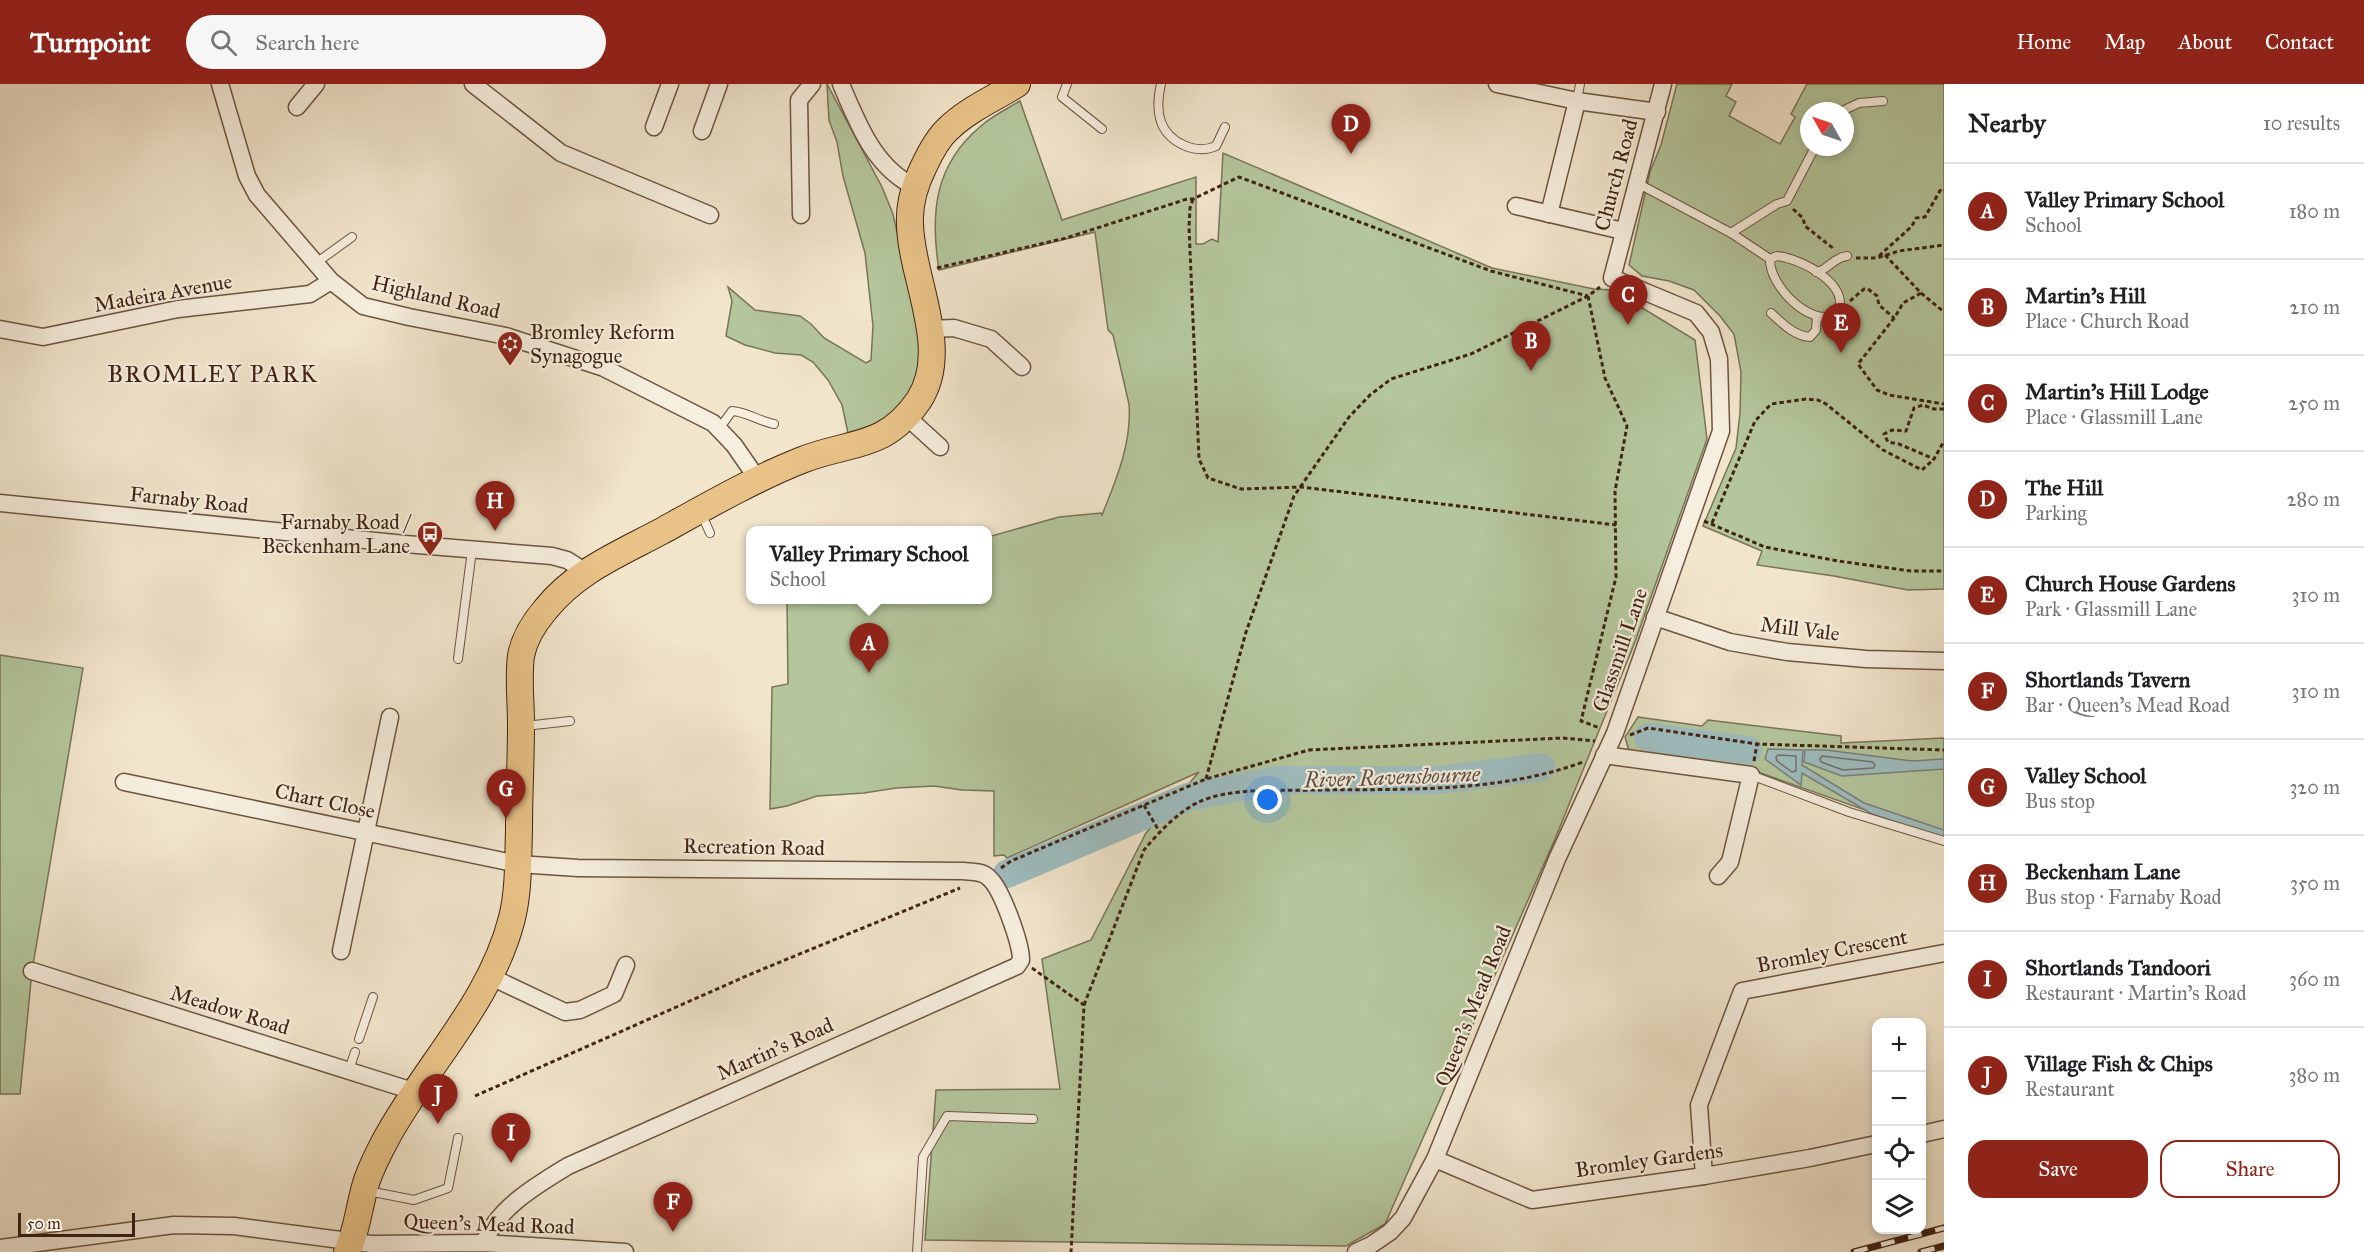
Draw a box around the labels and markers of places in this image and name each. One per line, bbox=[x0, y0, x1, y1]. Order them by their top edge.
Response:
pin: D bbox=[1332, 104, 1370, 154]
pin: C bbox=[1608, 276, 1648, 325]
pin: E bbox=[1822, 304, 1860, 353]
place label: Bromley Reform Synagogue bbox=[530, 319, 675, 369]
pin: B bbox=[1512, 322, 1550, 371]
synagogue icon: Bromley Reform Synagogue bbox=[495, 329, 525, 367]
pin: H bbox=[476, 482, 514, 531]
place label: Farnaby Road / Beckenham Lane bbox=[262, 509, 412, 559]
bus stop icon: Farnaby Road / Beckenham Lane bbox=[415, 519, 445, 557]
pin: A bbox=[850, 624, 888, 673]
pin: G bbox=[486, 770, 526, 819]
pin: J bbox=[418, 1074, 458, 1124]
pin: I bbox=[492, 1114, 530, 1163]
pin: F bbox=[654, 1182, 692, 1232]

